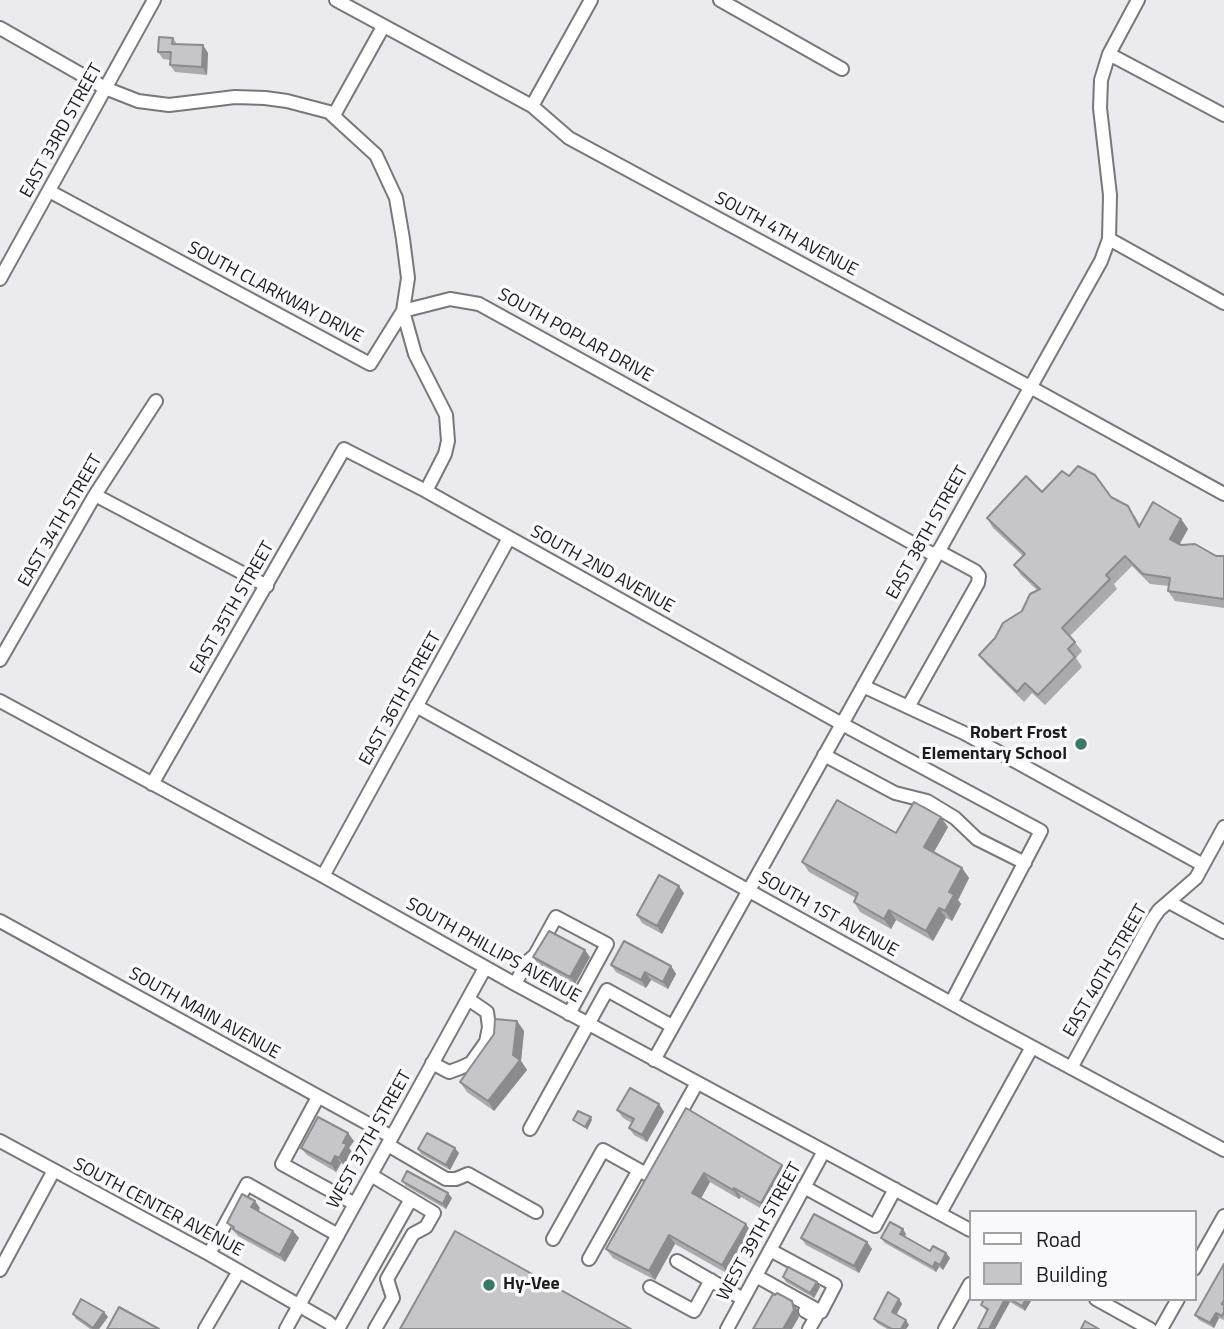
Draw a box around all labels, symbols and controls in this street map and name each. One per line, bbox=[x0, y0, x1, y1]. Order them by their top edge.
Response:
street label: EAST 33RD STREET bbox=[16, 60, 108, 202]
street label: SOUTH 4TH AVENUE bbox=[711, 188, 861, 282]
street label: SOUTH CLARKWAY DRIVE bbox=[183, 237, 367, 349]
street label: SOUTH POPLAR DRIVE bbox=[494, 284, 656, 388]
street label: EAST 34TH STREET bbox=[14, 451, 108, 591]
street label: EAST 38TH STREET bbox=[882, 463, 974, 603]
street label: SOUTH 2ND AVENUE bbox=[526, 522, 678, 618]
street label: EAST 35TH STREET bbox=[186, 538, 280, 678]
street label: EAST 36TH STREET bbox=[355, 629, 447, 769]
place label: Robert Frost Elementary School bbox=[922, 723, 1067, 766]
marker: Robert Frost Elementary School bbox=[1073, 736, 1089, 752]
street label: SOUTH 1ST AVENUE bbox=[754, 868, 902, 962]
street label: SOUTH PHILLIPS AVENUE bbox=[402, 894, 584, 1008]
street label: EAST 40TH STREET bbox=[1059, 901, 1153, 1041]
street label: SOUTH MAIN AVENUE bbox=[125, 963, 283, 1065]
street label: WEST 37TH STREET bbox=[323, 1067, 417, 1213]
street label: SOUTH CENTER AVENUE bbox=[69, 1154, 247, 1262]
street label: WEST 39TH STREET bbox=[713, 1159, 807, 1305]
legend bbox=[968, 1210, 1196, 1301]
text: Road bbox=[1036, 1223, 1081, 1255]
text: Building bbox=[1036, 1258, 1107, 1290]
place label: Hy-Vee bbox=[503, 1274, 560, 1296]
marker: Hy-Vee bbox=[481, 1277, 497, 1293]

